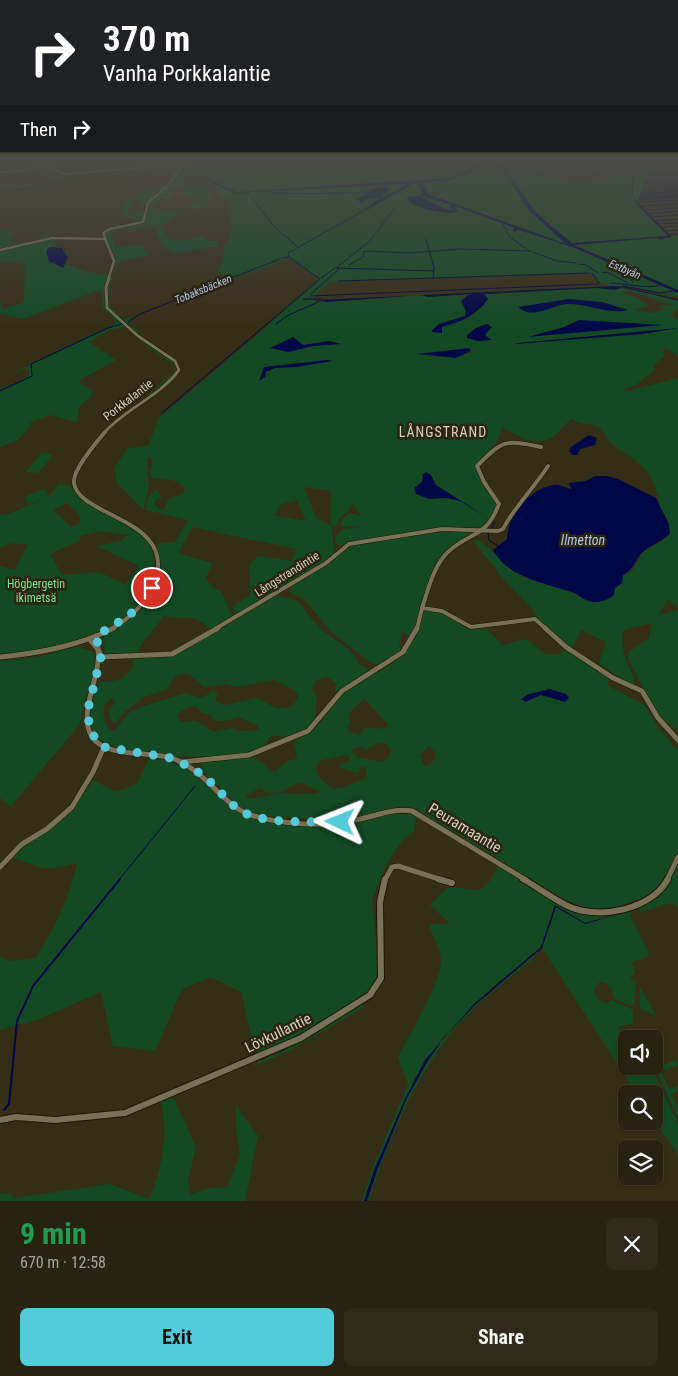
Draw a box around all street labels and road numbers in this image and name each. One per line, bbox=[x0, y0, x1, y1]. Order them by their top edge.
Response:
street label: Porkkalantie bbox=[100, 376, 156, 424]
street label: Långstrandintie bbox=[252, 548, 322, 599]
street label: Peuramaantie bbox=[425, 799, 505, 857]
street label: Lövkullantie bbox=[242, 1009, 314, 1057]

